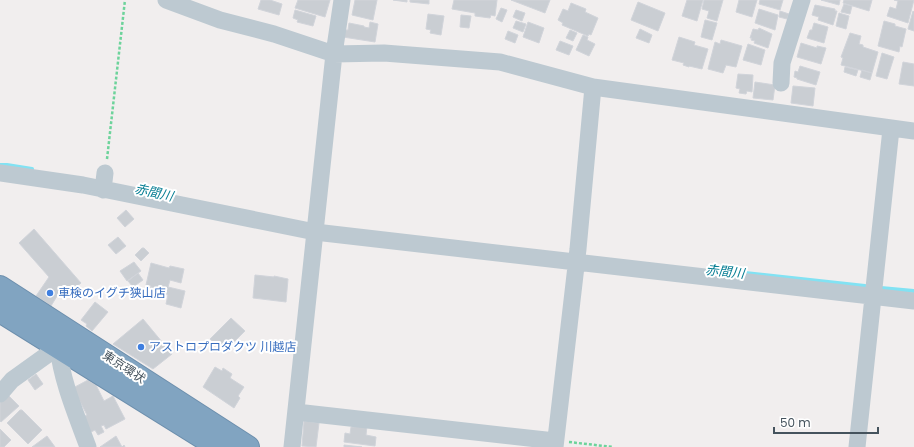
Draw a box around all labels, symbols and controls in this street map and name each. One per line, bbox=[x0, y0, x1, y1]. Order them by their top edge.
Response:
water label: 赤間川 bbox=[133, 179, 177, 206]
water label: 赤間川 bbox=[705, 260, 747, 283]
place label: 車検のイグチ狭山店 bbox=[58, 284, 166, 301]
marker: 車検のイグチ狭山店 bbox=[45, 288, 55, 298]
place label: アストロプロダクツ 川越店 bbox=[149, 338, 296, 355]
marker: アストロプロダクツ 川越店 bbox=[136, 342, 146, 352]
street label: 東京環状 bbox=[100, 346, 149, 387]
scale bar bbox=[774, 409, 878, 435]
text: 50 m bbox=[780, 414, 811, 431]

